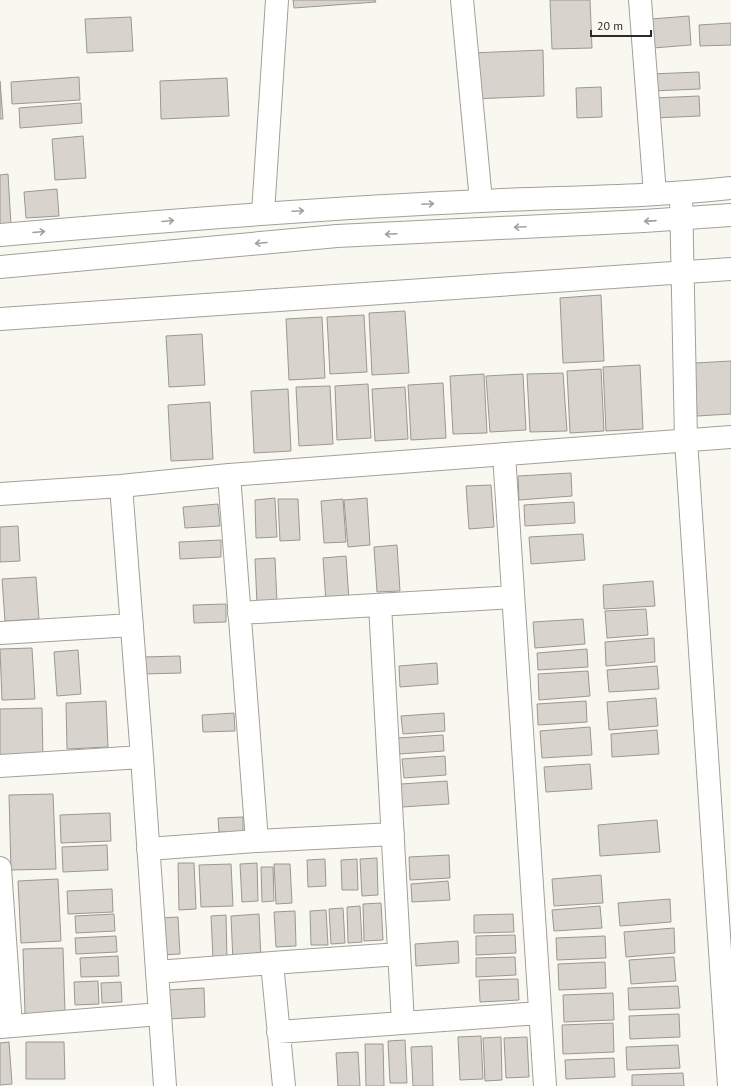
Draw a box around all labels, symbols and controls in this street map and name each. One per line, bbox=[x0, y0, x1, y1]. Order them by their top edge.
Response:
scale bar bbox=[591, 12, 651, 38]
text: 20 m bbox=[597, 18, 623, 33]
one-way arrow bbox=[421, 200, 434, 207]
one-way arrow bbox=[291, 207, 304, 214]
one-way arrow bbox=[161, 217, 174, 224]
one-way arrow bbox=[644, 217, 657, 224]
one-way arrow bbox=[514, 224, 527, 231]
one-way arrow bbox=[32, 228, 45, 235]
one-way arrow bbox=[385, 230, 398, 237]
one-way arrow bbox=[255, 240, 268, 247]

